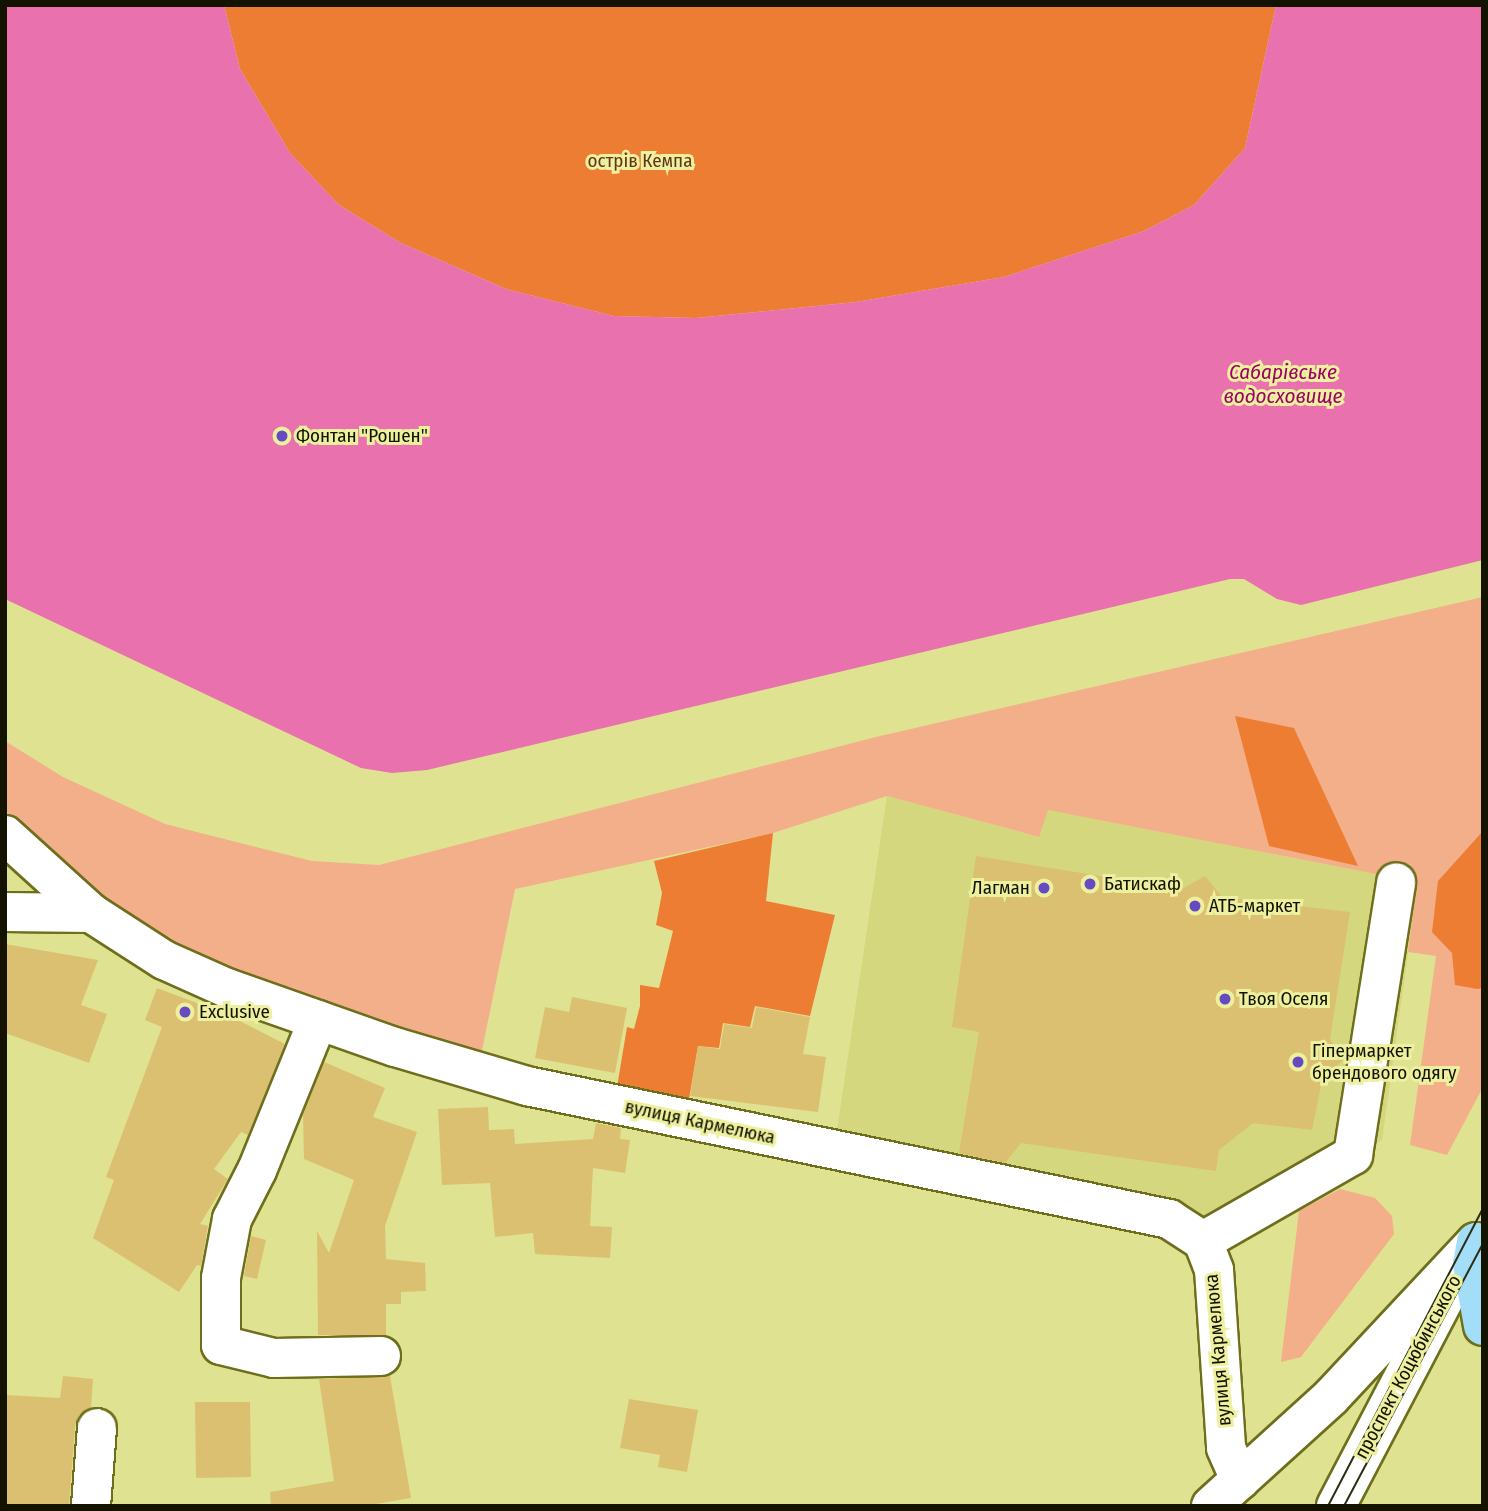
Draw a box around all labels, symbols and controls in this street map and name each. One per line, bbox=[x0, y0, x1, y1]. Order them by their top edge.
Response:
park label: острів Кемпа bbox=[588, 150, 692, 172]
water label: Сабарівське водосховище bbox=[1224, 359, 1342, 409]
place label: Фонтан "Рошен" bbox=[296, 425, 428, 447]
marker: Фонтан "Рошен" bbox=[274, 428, 290, 444]
place label: Батискаф bbox=[1104, 873, 1181, 895]
marker: Батискаф bbox=[1082, 876, 1098, 892]
place label: Лагман bbox=[972, 877, 1030, 899]
marker: Лагман bbox=[1036, 880, 1052, 896]
place label: АТБ-маркет bbox=[1209, 895, 1300, 917]
marker: АТБ-маркет bbox=[1187, 898, 1203, 914]
place label: Твоя Оселя bbox=[1239, 988, 1328, 1010]
marker: Твоя Оселя bbox=[1217, 991, 1233, 1007]
place label: Exclusive bbox=[199, 1001, 270, 1023]
marker: Exclusive bbox=[177, 1004, 193, 1020]
place label: Гіпермаркет брендового одягу bbox=[1312, 1040, 1456, 1084]
marker: Гіпермаркет брендового одягу bbox=[1290, 1054, 1306, 1070]
street label: вулиця Кармелюка bbox=[623, 1095, 777, 1149]
street label: проспект Коцюбинського bbox=[1350, 1271, 1466, 1463]
street label: вулиця Кармелюка bbox=[1200, 1273, 1236, 1427]

